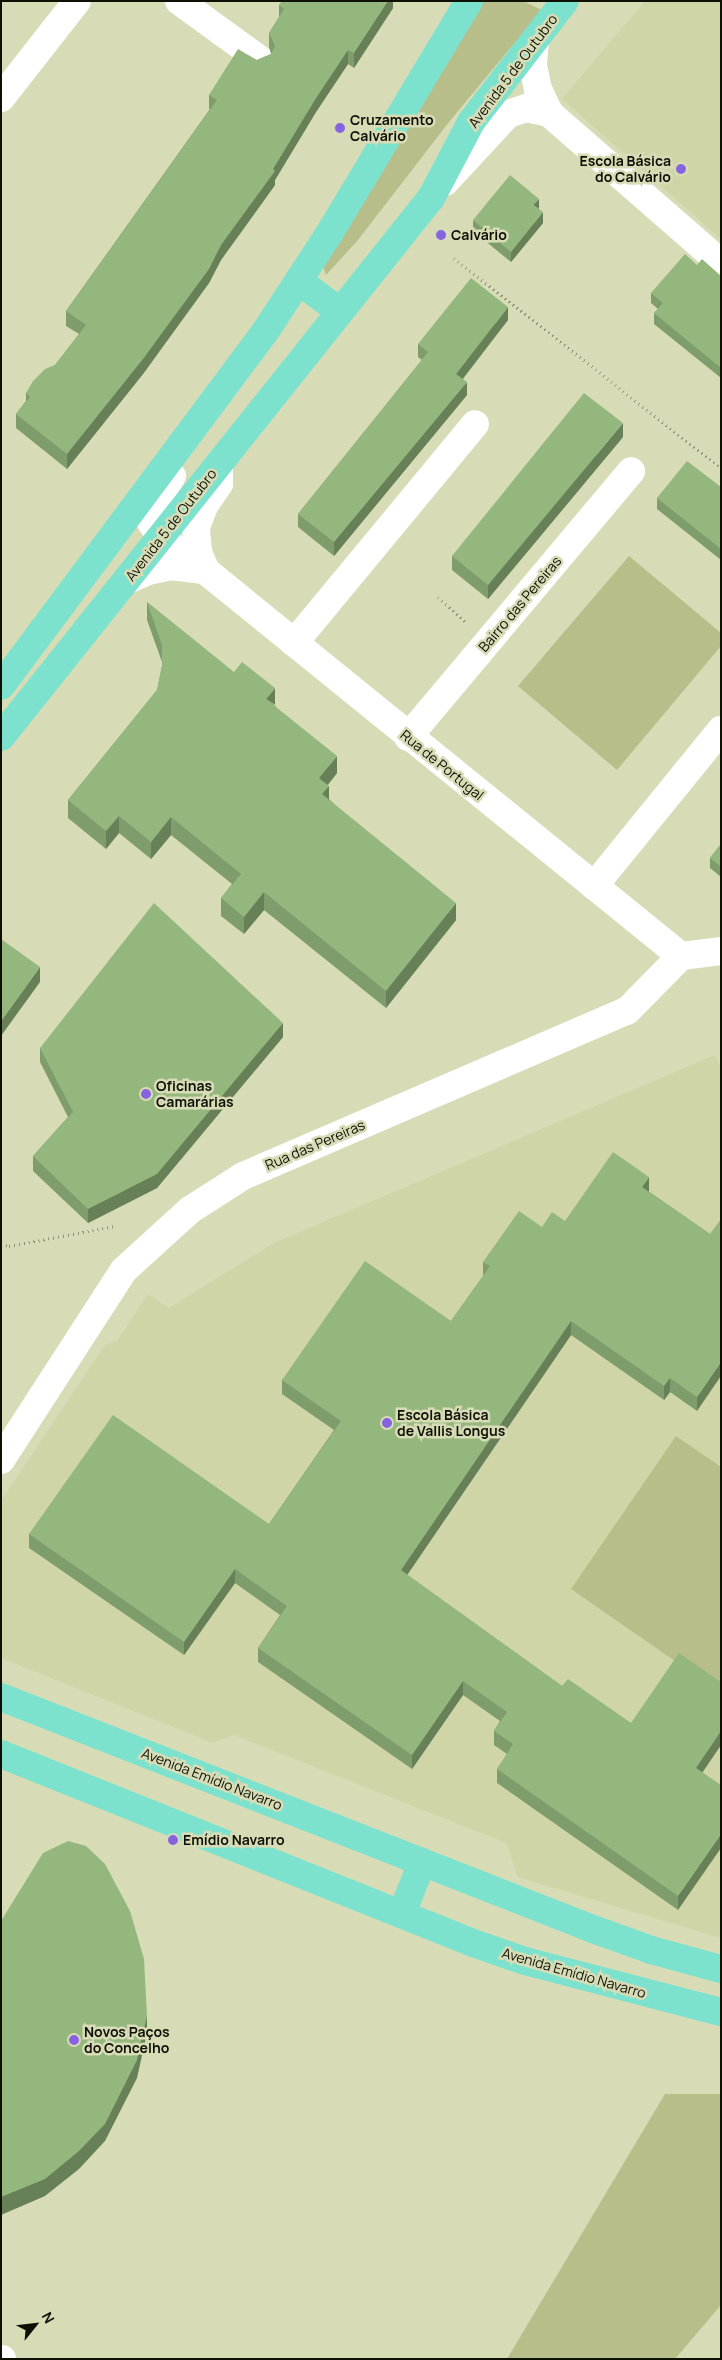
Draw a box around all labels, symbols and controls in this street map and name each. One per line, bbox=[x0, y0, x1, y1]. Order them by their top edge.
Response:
street label: Avenida 5 de Outubro bbox=[465, 11, 561, 131]
place label: Cruzamento Calvário bbox=[350, 112, 434, 144]
marker: Cruzamento Calvário bbox=[334, 122, 346, 134]
place label: Escola Básica do Calvário bbox=[580, 153, 671, 186]
marker: Escola Básica do Calvário bbox=[675, 163, 687, 175]
place label: Calvário bbox=[451, 227, 507, 243]
marker: Calvário bbox=[435, 229, 447, 241]
street label: Avenida 5 de Outubro bbox=[122, 466, 220, 584]
street label: Bairro das Pereiras bbox=[475, 553, 565, 655]
street label: Rua de Portugal bbox=[397, 726, 487, 804]
place label: Oficinas Camarárias bbox=[156, 1078, 234, 1110]
marker: Oficinas Camarárias bbox=[140, 1088, 152, 1100]
street label: Rua das Pereiras bbox=[263, 1116, 367, 1174]
place label: Escola Básica de Vallis Longus bbox=[397, 1407, 505, 1440]
marker: Escola Básica de Vallis Longus bbox=[381, 1417, 393, 1429]
street label: Avenida Emídio Navarro bbox=[139, 1744, 285, 1814]
place label: Emídio Navarro bbox=[183, 1832, 285, 1848]
marker: Emídio Navarro bbox=[167, 1834, 179, 1846]
street label: Avenida Emídio Navarro bbox=[500, 1944, 648, 2002]
place label: Novos Paços do Concelho bbox=[84, 2024, 169, 2056]
marker: Novos Paços do Concelho bbox=[68, 2034, 80, 2046]
north arrow bbox=[10, 2300, 60, 2350]
text: N bbox=[38, 2308, 59, 2326]

